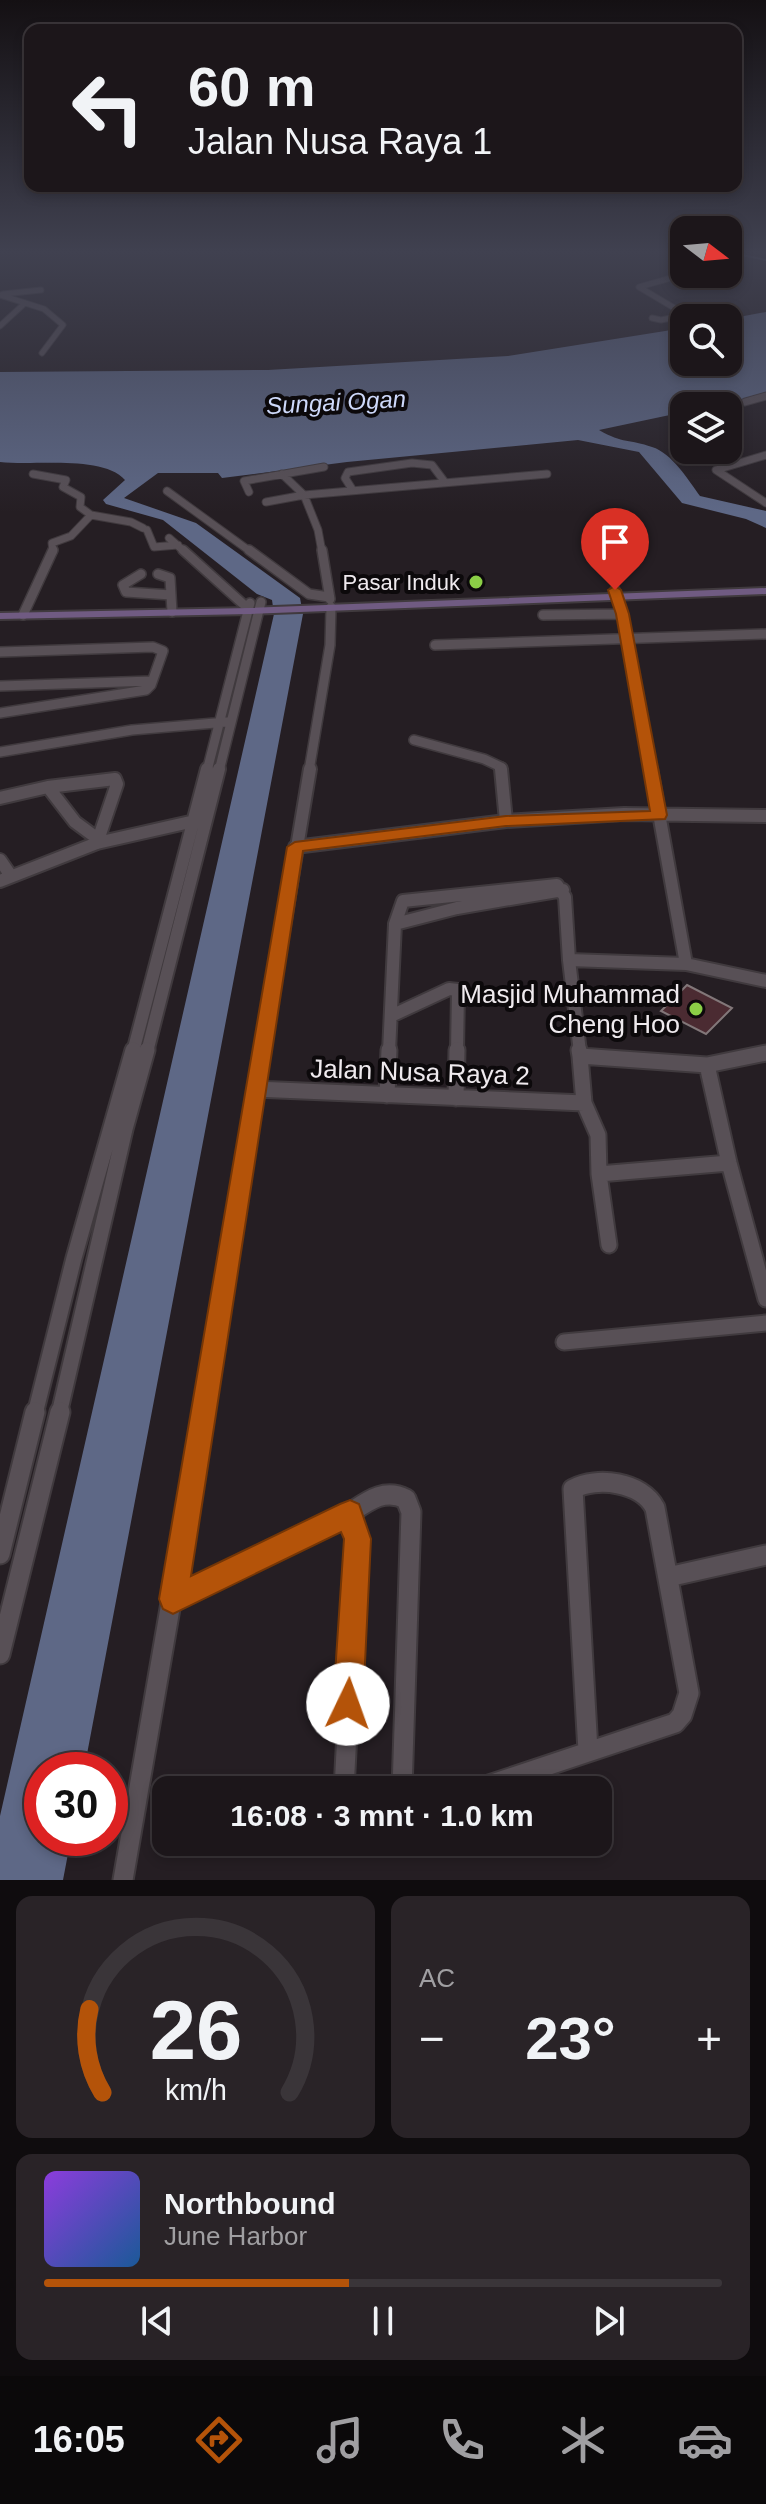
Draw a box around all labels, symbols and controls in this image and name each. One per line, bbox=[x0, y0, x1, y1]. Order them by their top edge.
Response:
text: 60 m bbox=[188, 55, 316, 118]
icon: left bbox=[56, 56, 160, 160]
text: Jalan Nusa Raya 1 bbox=[188, 121, 492, 162]
north arrow bbox=[670, 216, 742, 288]
map controls bbox=[670, 216, 742, 464]
button: search bbox=[670, 304, 742, 376]
water label: Sungai Ogan bbox=[265, 385, 407, 419]
button: layers bbox=[670, 392, 742, 464]
pin bbox=[581, 508, 649, 590]
icon: arrive bbox=[593, 520, 637, 564]
place label: Pasar Induk bbox=[343, 570, 461, 595]
marker: Pasar Induk bbox=[467, 573, 485, 591]
place label: Masjid Muhammad Cheng Hoo bbox=[460, 979, 680, 1039]
marker: Masjid Muhammad Cheng Hoo bbox=[687, 1000, 705, 1018]
street label: Jalan Nusa Raya 2 bbox=[310, 1053, 530, 1091]
position arrow bbox=[306, 1662, 390, 1746]
speed limit sign: 30 bbox=[24, 1752, 128, 1856]
text: 16:08 · 3 mnt · 1.0 km bbox=[230, 1799, 534, 1832]
text: AC bbox=[419, 1963, 455, 1993]
text: 26 bbox=[149, 1984, 242, 2077]
text: 23° bbox=[525, 2005, 616, 2072]
text: − bbox=[419, 2014, 445, 2063]
text: + bbox=[696, 2014, 722, 2063]
text: km/h bbox=[165, 2074, 226, 2106]
text: Northbound bbox=[164, 2187, 336, 2220]
text: June Harbor bbox=[164, 2221, 307, 2251]
icon: previous bbox=[135, 2299, 179, 2343]
icon: pause bbox=[361, 2299, 405, 2343]
icon: next bbox=[587, 2299, 631, 2343]
icon: directions bbox=[191, 2412, 247, 2468]
icon: music bbox=[312, 2412, 368, 2468]
icon: phone bbox=[434, 2412, 490, 2468]
icon: climate bbox=[555, 2412, 611, 2468]
icon: car bbox=[677, 2412, 733, 2468]
text: 16:05 bbox=[33, 2419, 125, 2460]

